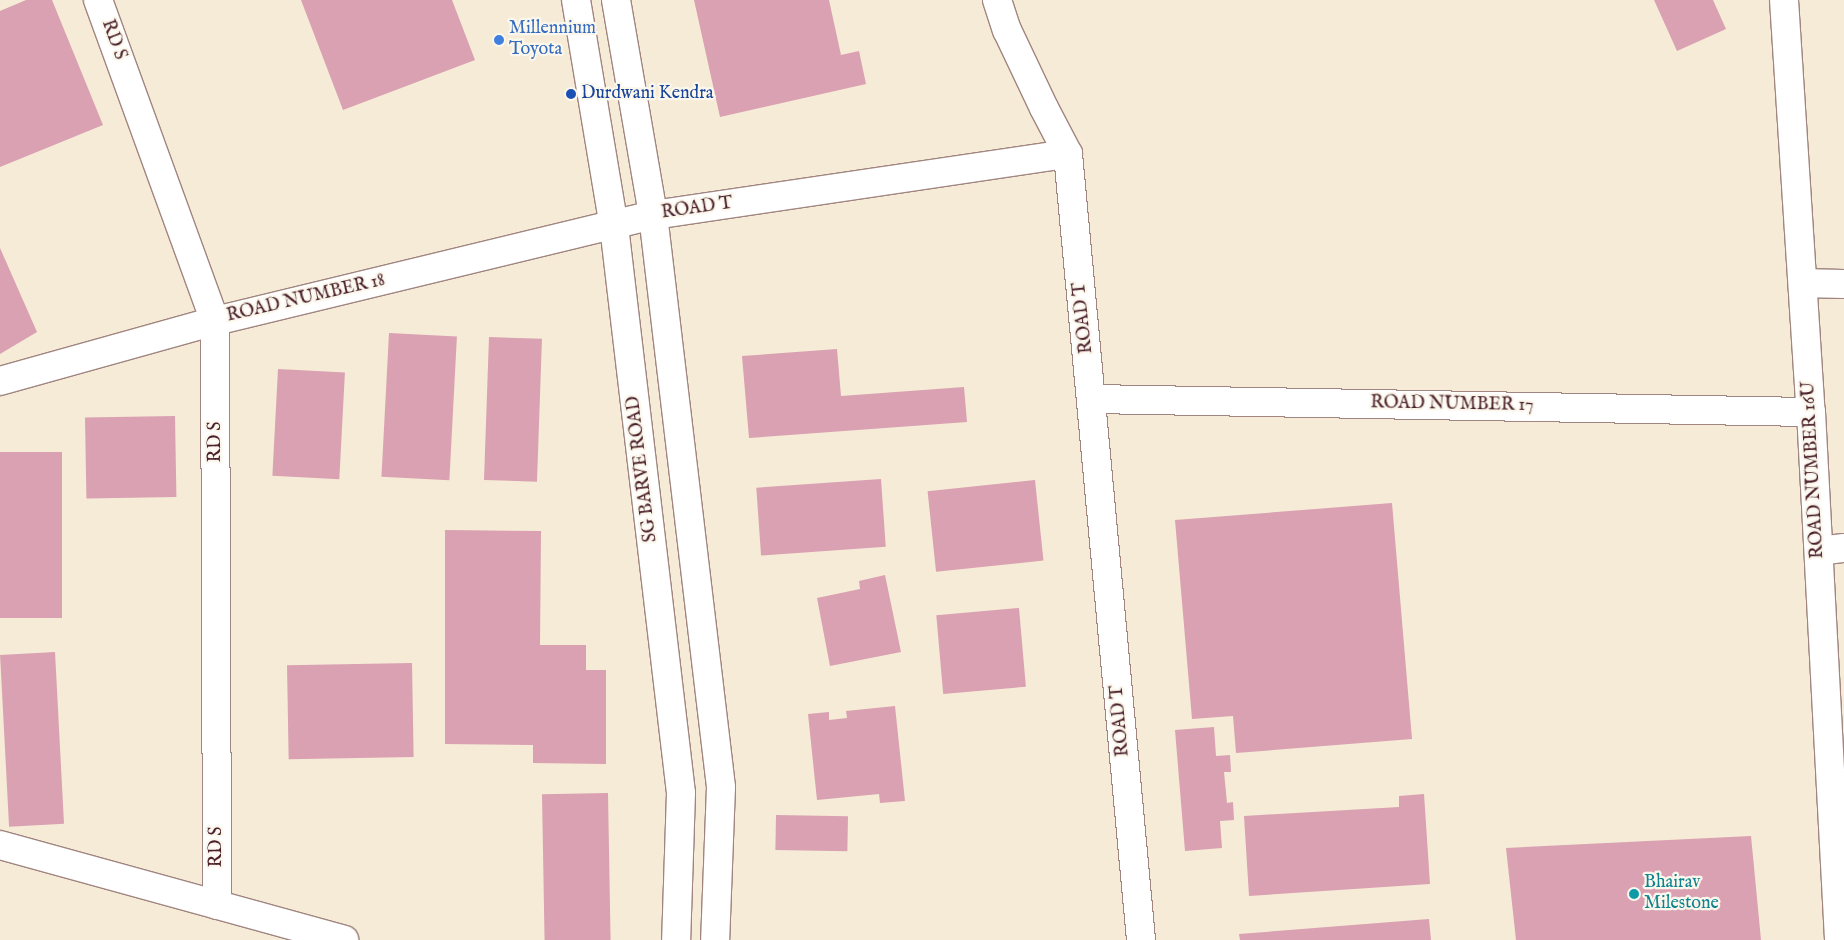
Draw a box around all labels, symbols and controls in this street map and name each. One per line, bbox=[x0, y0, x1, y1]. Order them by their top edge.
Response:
street label: RD S bbox=[96, 17, 130, 63]
place label: Millennium Toyota bbox=[509, 19, 596, 62]
marker: Millennium Toyota bbox=[493, 34, 505, 46]
place label: Durdwani Kendra bbox=[581, 83, 714, 105]
marker: Durdwani Kendra bbox=[565, 88, 577, 100]
street label: ROAD T bbox=[660, 193, 734, 225]
street label: ROAD NUMBER 18 bbox=[225, 270, 387, 328]
street label: ROAD T bbox=[1070, 281, 1098, 355]
street label: ROAD NUMBER 16U bbox=[1799, 381, 1829, 559]
street label: ROAD NUMBER 17 bbox=[1370, 393, 1534, 417]
street label: SG BARVE ROAD bbox=[623, 395, 663, 543]
street label: RD S bbox=[205, 421, 227, 463]
street label: ROAD T bbox=[1107, 684, 1135, 758]
street label: RD S bbox=[206, 826, 228, 868]
place label: Bhairav Milestone bbox=[1644, 873, 1719, 916]
marker: Bhairav Milestone bbox=[1628, 888, 1640, 900]

